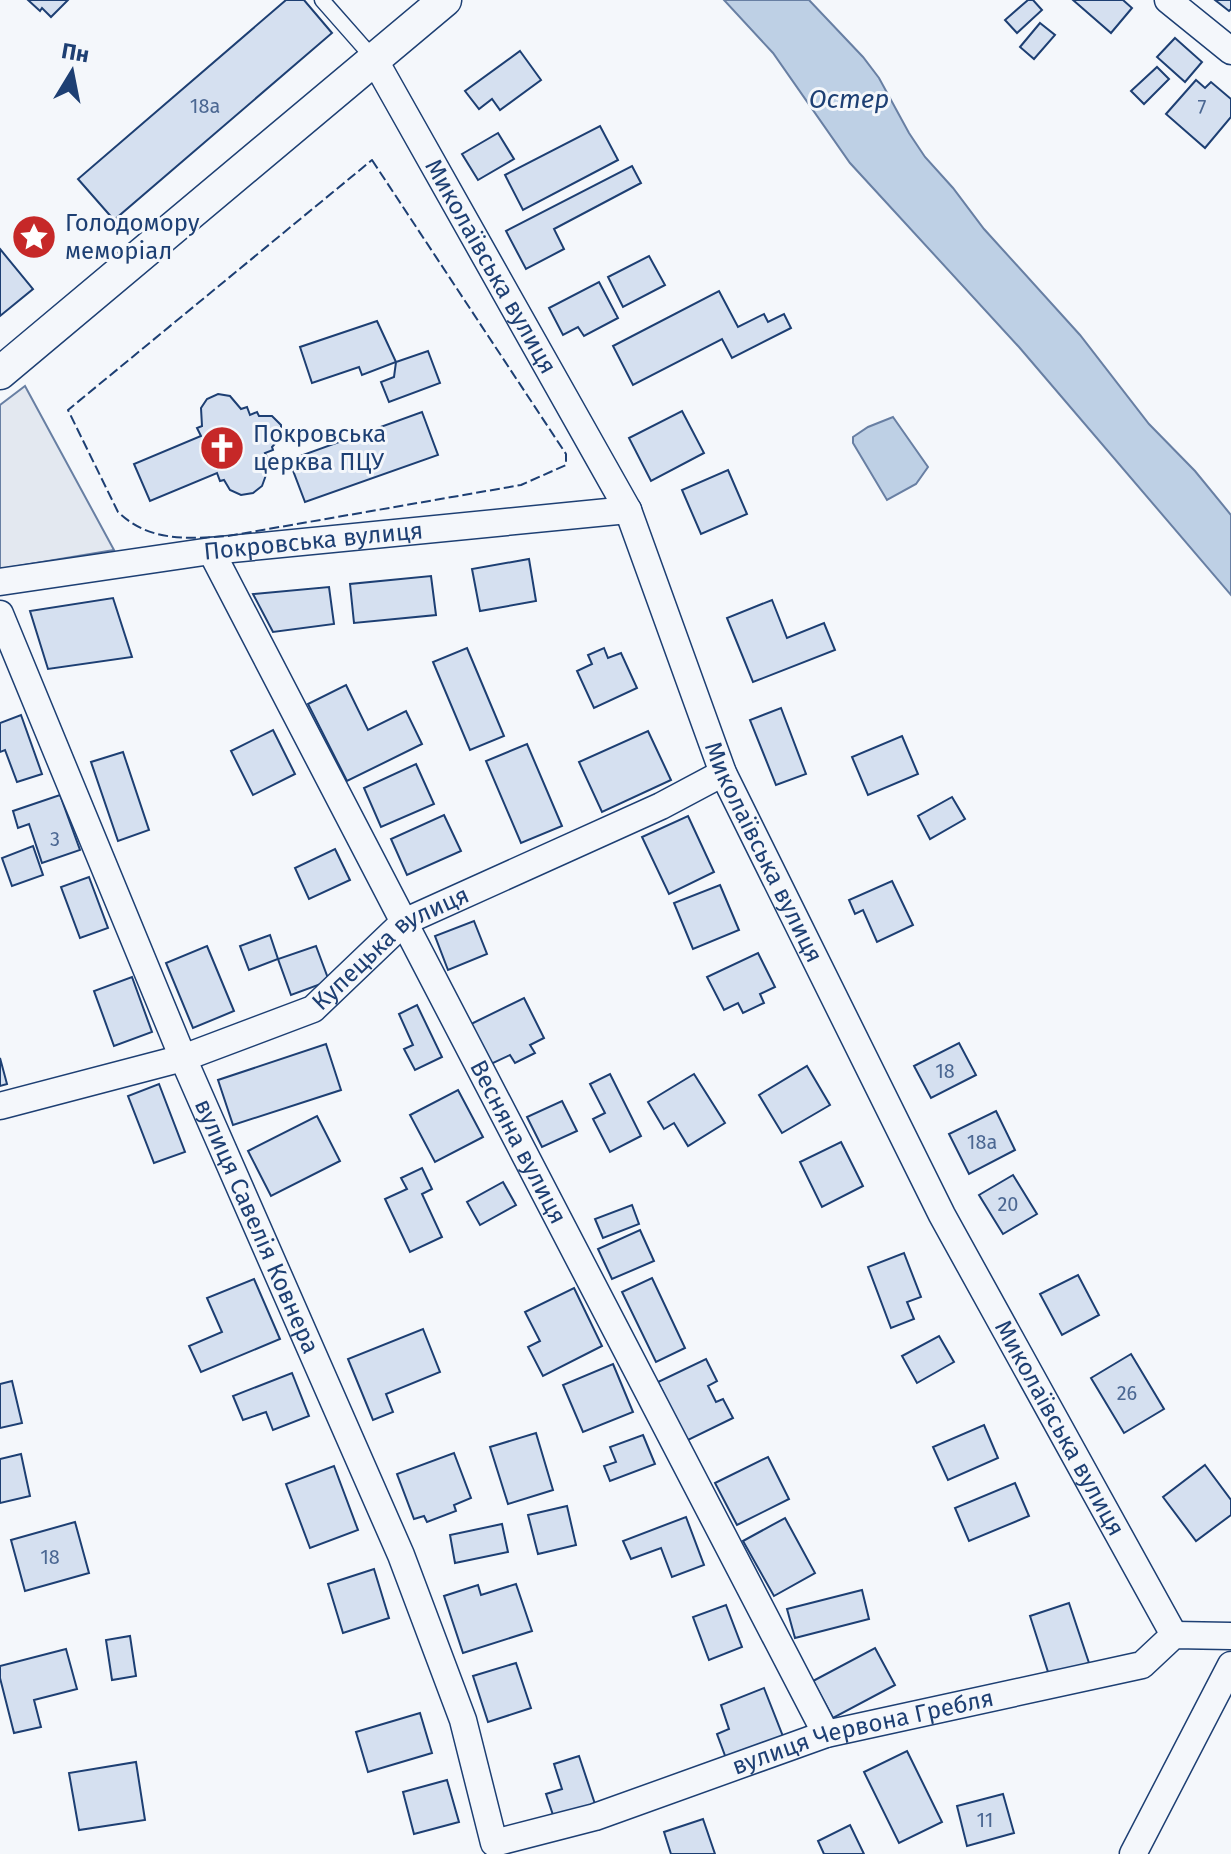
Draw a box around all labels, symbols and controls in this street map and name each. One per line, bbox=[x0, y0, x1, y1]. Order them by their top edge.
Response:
north arrow bbox=[32, 32, 112, 112]
text: Пн bbox=[59, 37, 91, 68]
water label: Остер bbox=[809, 84, 889, 115]
house number: 18а bbox=[190, 94, 220, 118]
house number: 7 bbox=[1198, 95, 1207, 119]
street label: Миколаївська вулиця bbox=[419, 154, 562, 379]
place label: Голодомору меморіал bbox=[65, 209, 200, 265]
place icon: Голодомору меморіал bbox=[10, 213, 58, 261]
place label: Покровська церква ПЦУ bbox=[253, 420, 386, 476]
church icon: Покровська церква ПЦУ bbox=[198, 424, 246, 472]
street label: Покровська вулиця bbox=[202, 516, 424, 566]
street label: Миколаївська вулиця bbox=[699, 738, 829, 967]
house number: 3 bbox=[50, 827, 60, 851]
street label: Купецька вулиця bbox=[306, 881, 473, 1016]
street label: Весняна вулиця bbox=[464, 1055, 572, 1228]
house number: 18 bbox=[935, 1059, 955, 1083]
street label: вулиця Савелія Ковнера bbox=[189, 1095, 325, 1358]
house number: 18а bbox=[967, 1130, 997, 1154]
house number: 20 bbox=[997, 1192, 1019, 1216]
street label: Миколаївська вулиця bbox=[989, 1315, 1130, 1541]
house number: 26 bbox=[1117, 1381, 1137, 1405]
house number: 18 bbox=[40, 1545, 60, 1569]
street label: вулиця Червона Гребля bbox=[728, 1684, 996, 1781]
house number: 11 bbox=[976, 1808, 994, 1832]

